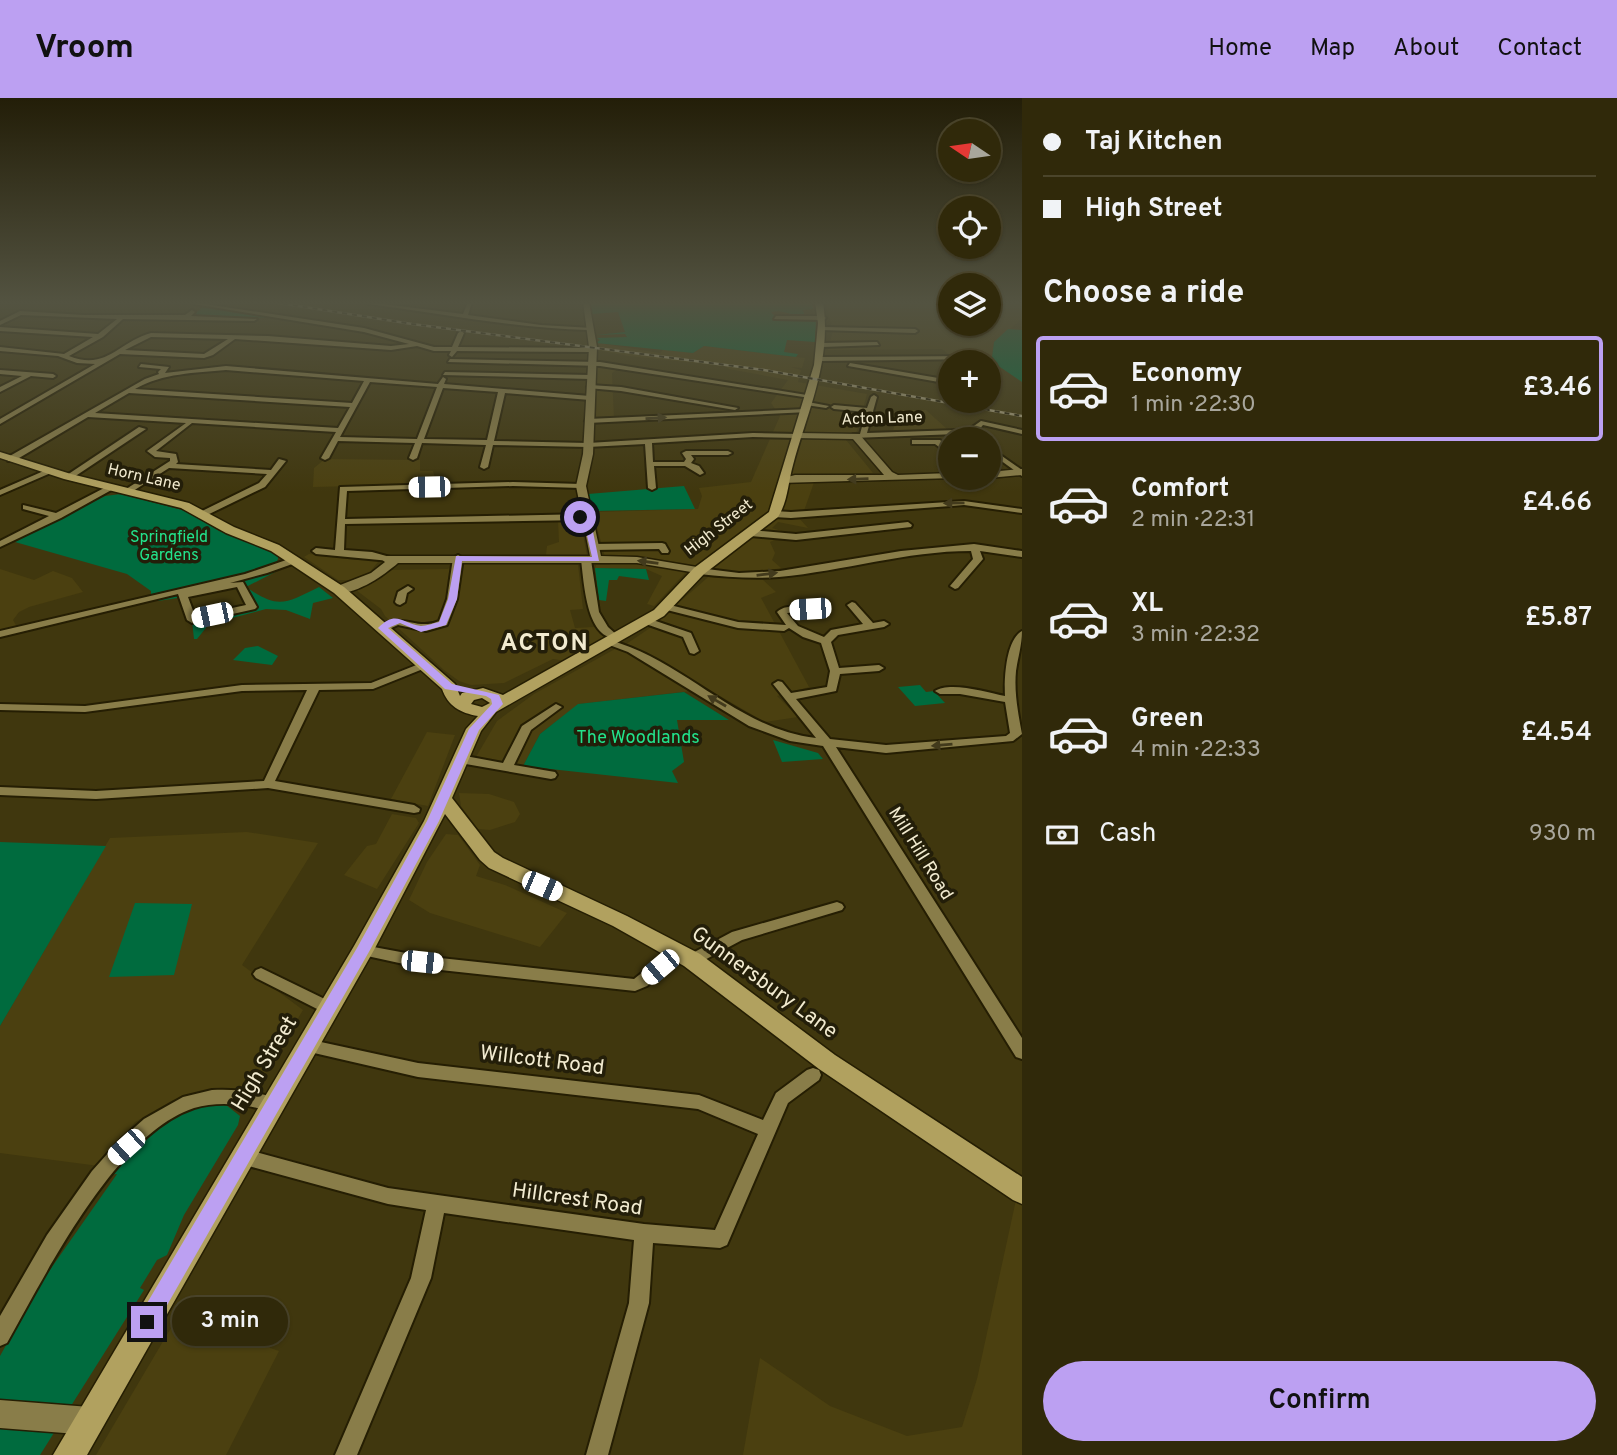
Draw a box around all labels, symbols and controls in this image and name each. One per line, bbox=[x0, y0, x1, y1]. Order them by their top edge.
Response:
text: Vroom bbox=[35, 28, 134, 70]
text: Home bbox=[1208, 34, 1272, 64]
text: Map bbox=[1310, 34, 1355, 64]
text: About bbox=[1393, 34, 1459, 64]
text: Contact bbox=[1497, 34, 1582, 64]
north arrow bbox=[938, 119, 1001, 182]
map controls bbox=[938, 119, 1001, 490]
text: Taj Kitchen bbox=[1085, 126, 1223, 159]
text: High Street bbox=[1085, 193, 1223, 226]
button: locate bbox=[938, 196, 1001, 259]
button: layers bbox=[938, 273, 1001, 336]
text: Choose a ride bbox=[1043, 274, 1244, 314]
button: + bbox=[938, 350, 1001, 413]
icon: car bbox=[1047, 357, 1110, 420]
text: Economy bbox=[1131, 358, 1242, 391]
text: £3.46 bbox=[1523, 372, 1592, 405]
text: 1 min · 22:30 bbox=[1131, 391, 1256, 420]
street label: Acton Lane bbox=[841, 408, 923, 430]
one-way arrow bbox=[646, 412, 668, 423]
button: − bbox=[938, 427, 1001, 490]
street label: Horn Lane bbox=[105, 460, 183, 496]
icon: car bbox=[1047, 472, 1110, 535]
text: Comfort bbox=[1131, 473, 1229, 506]
one-way arrow bbox=[847, 474, 869, 485]
car bbox=[408, 476, 451, 498]
text: £4.66 bbox=[1522, 487, 1592, 520]
street label: High Street bbox=[681, 495, 757, 561]
one-way arrow bbox=[943, 497, 965, 509]
route start bbox=[564, 501, 596, 533]
text: 2 min · 22:31 bbox=[1131, 506, 1255, 535]
park label: Springfield Gardens bbox=[130, 528, 208, 566]
one-way arrow bbox=[637, 556, 659, 567]
one-way arrow bbox=[756, 569, 778, 580]
icon: car bbox=[1047, 587, 1110, 650]
text: XL bbox=[1131, 588, 1163, 621]
car bbox=[789, 597, 832, 621]
car bbox=[190, 600, 235, 630]
text: £5.87 bbox=[1525, 602, 1592, 635]
text: 3 min · 22:32 bbox=[1131, 621, 1260, 650]
district label: ACTON bbox=[500, 629, 590, 659]
one-way arrow bbox=[707, 695, 727, 707]
icon: car bbox=[1047, 702, 1110, 765]
text: Green bbox=[1131, 703, 1204, 736]
text: £4.54 bbox=[1521, 717, 1592, 750]
park label: The Woodlands bbox=[576, 727, 700, 750]
text: 4 min · 22:33 bbox=[1131, 736, 1261, 765]
one-way arrow bbox=[931, 740, 953, 751]
street label: Mill Hill Road bbox=[882, 803, 958, 905]
icon: cash bbox=[1043, 816, 1081, 854]
text: Cash bbox=[1099, 818, 1156, 851]
text: 930 m bbox=[1529, 820, 1596, 849]
car bbox=[519, 868, 566, 904]
street label: Gunnersbury Lane bbox=[685, 921, 843, 1045]
car bbox=[638, 945, 683, 989]
car bbox=[401, 949, 444, 975]
street label: High Street bbox=[226, 1011, 304, 1117]
street label: Willcott Road bbox=[478, 1040, 606, 1082]
car bbox=[104, 1125, 149, 1169]
street label: Hillcrest Road bbox=[510, 1177, 644, 1223]
callout: 3 min bbox=[172, 1298, 287, 1346]
route end bbox=[131, 1306, 163, 1338]
text: 3 min bbox=[200, 1307, 260, 1336]
button: Confirm bbox=[1043, 1361, 1596, 1441]

